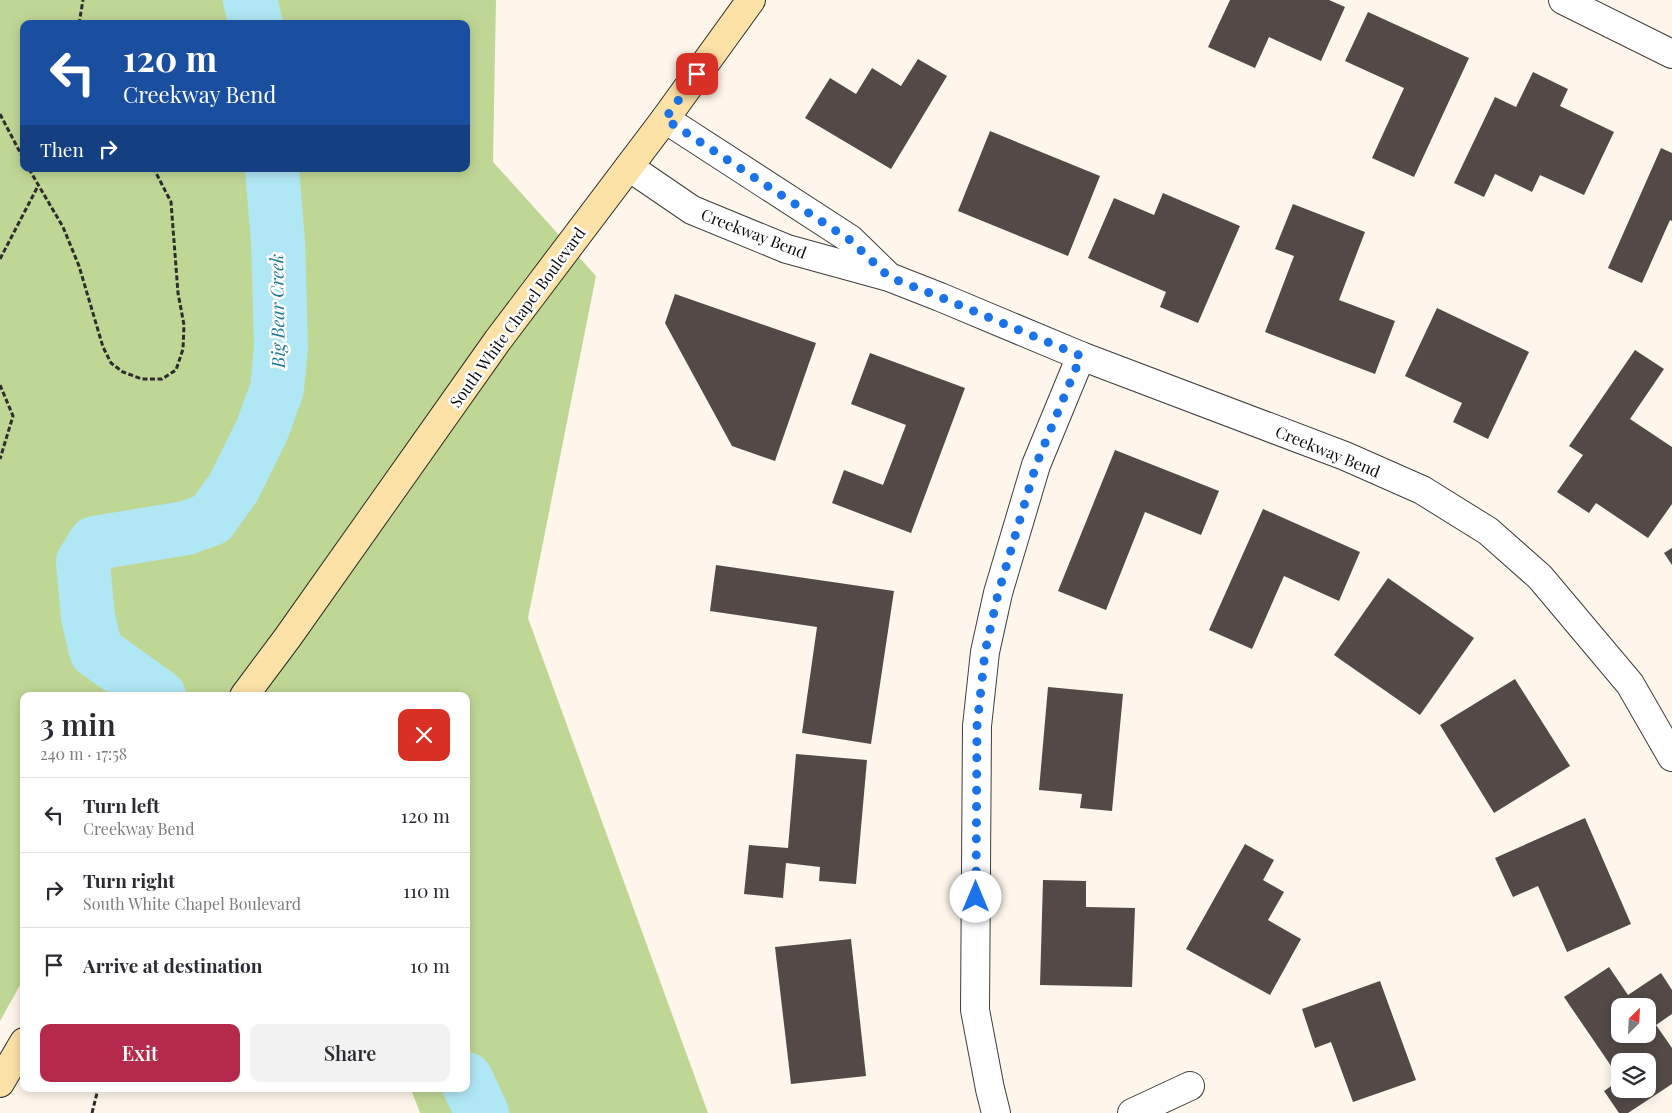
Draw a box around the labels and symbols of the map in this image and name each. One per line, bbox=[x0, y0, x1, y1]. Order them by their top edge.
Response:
pin bbox=[676, 53, 718, 95]
street label: Creekway Bend bbox=[698, 203, 810, 263]
street label: South White Chapel Boulevard bbox=[444, 223, 590, 411]
water label: Big Bear Creek bbox=[264, 254, 290, 369]
street label: Creekway Bend bbox=[1272, 420, 1384, 482]
position arrow bbox=[949, 870, 1001, 922]
north arrow bbox=[1611, 998, 1656, 1042]

